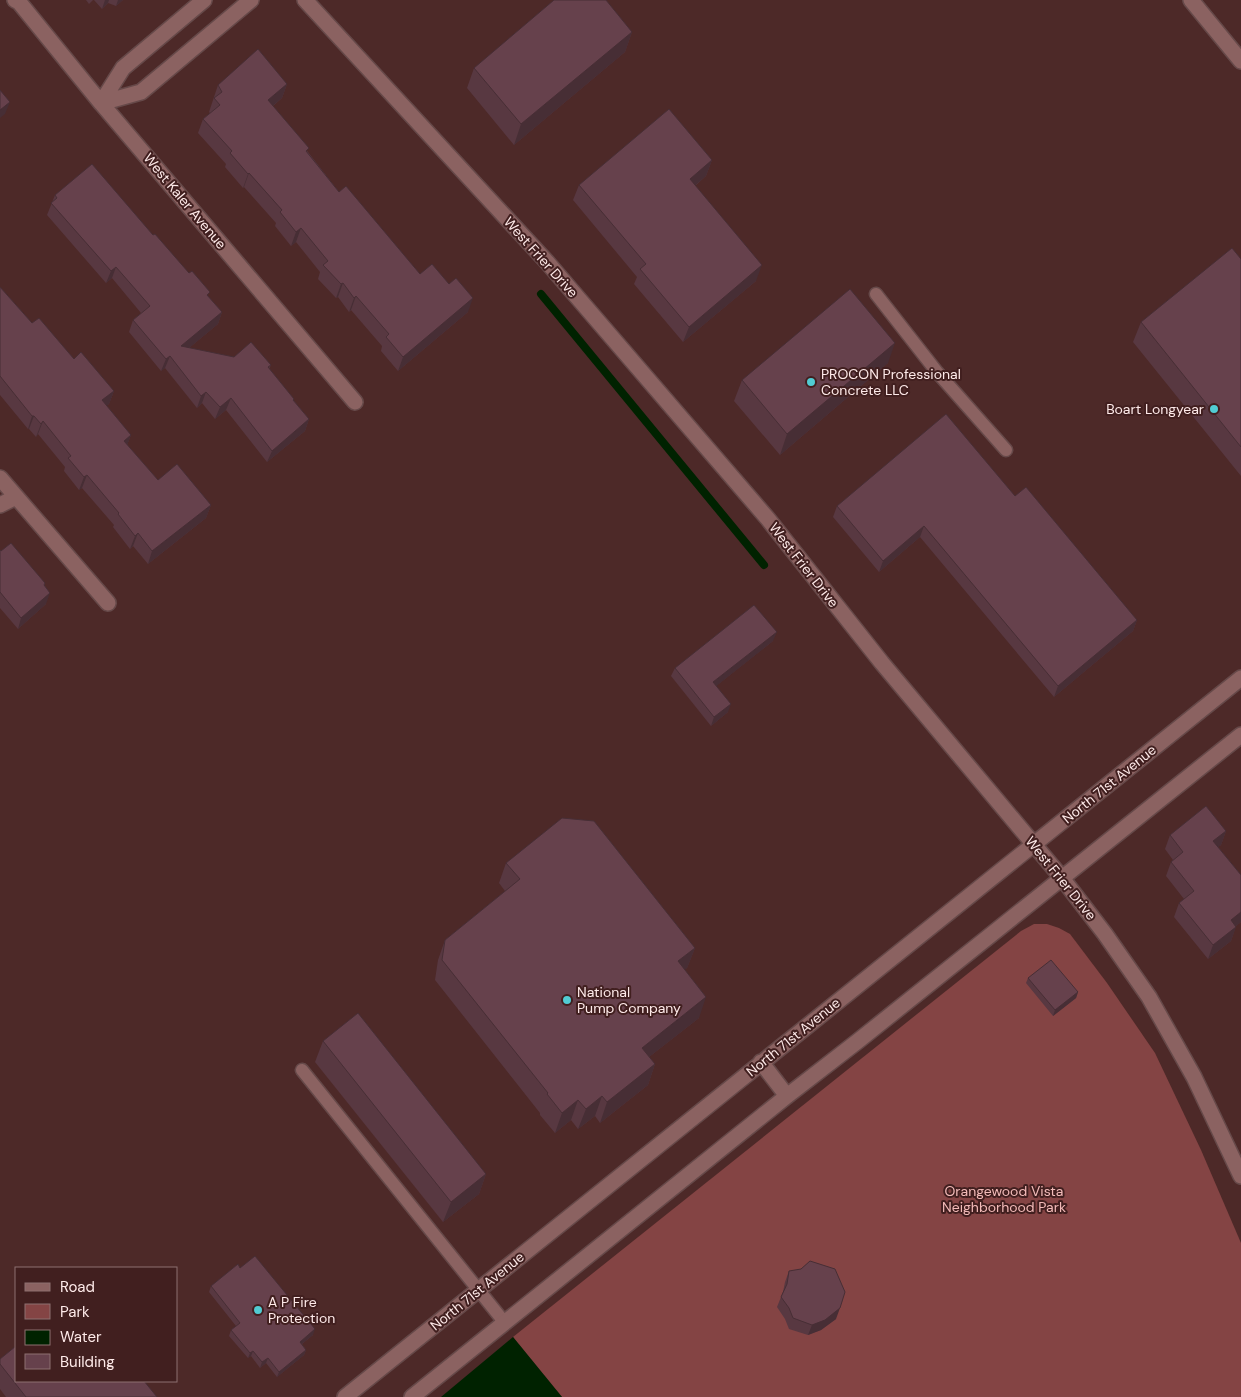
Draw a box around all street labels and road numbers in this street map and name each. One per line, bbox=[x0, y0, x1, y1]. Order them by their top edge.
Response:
street label: West Kaler Avenue bbox=[140, 149, 230, 253]
street label: West Frier Drive bbox=[500, 213, 582, 301]
street label: West Frier Drive bbox=[765, 519, 843, 611]
street label: North 71st Avenue bbox=[1058, 741, 1160, 827]
street label: West Frier Drive bbox=[1022, 832, 1100, 924]
street label: North 71st Avenue bbox=[742, 994, 844, 1080]
street label: North 71st Avenue bbox=[426, 1248, 528, 1334]

